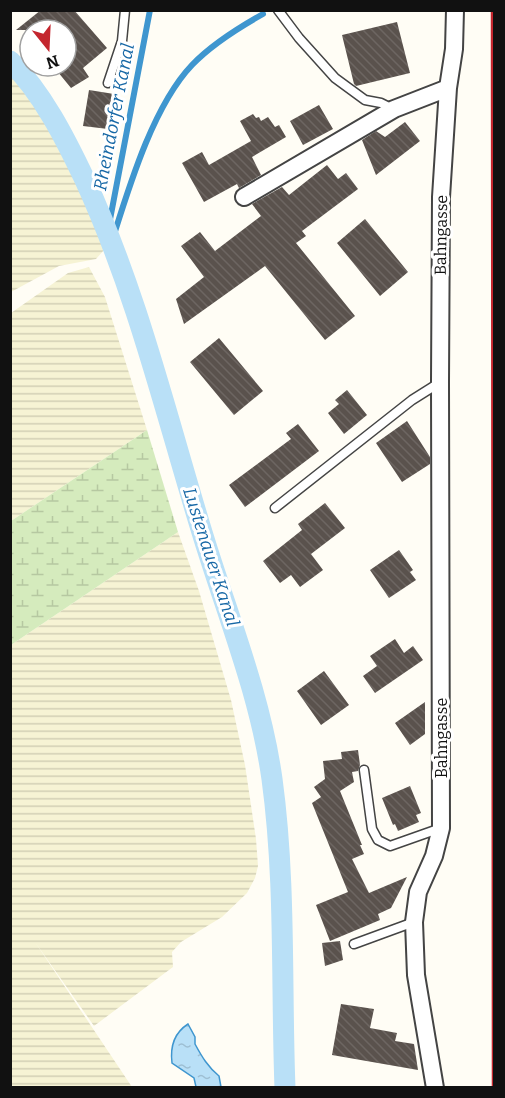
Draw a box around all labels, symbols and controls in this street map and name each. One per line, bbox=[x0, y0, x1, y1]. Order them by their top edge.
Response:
north arrow bbox=[18, 18, 78, 78]
water label: Rheindorfer Kanal bbox=[89, 41, 139, 192]
text: N bbox=[44, 51, 61, 73]
street label: Bahngasse bbox=[431, 195, 451, 275]
water label: Lustenauer Kanal bbox=[178, 485, 244, 629]
street label: Bahngasse bbox=[432, 698, 451, 778]

